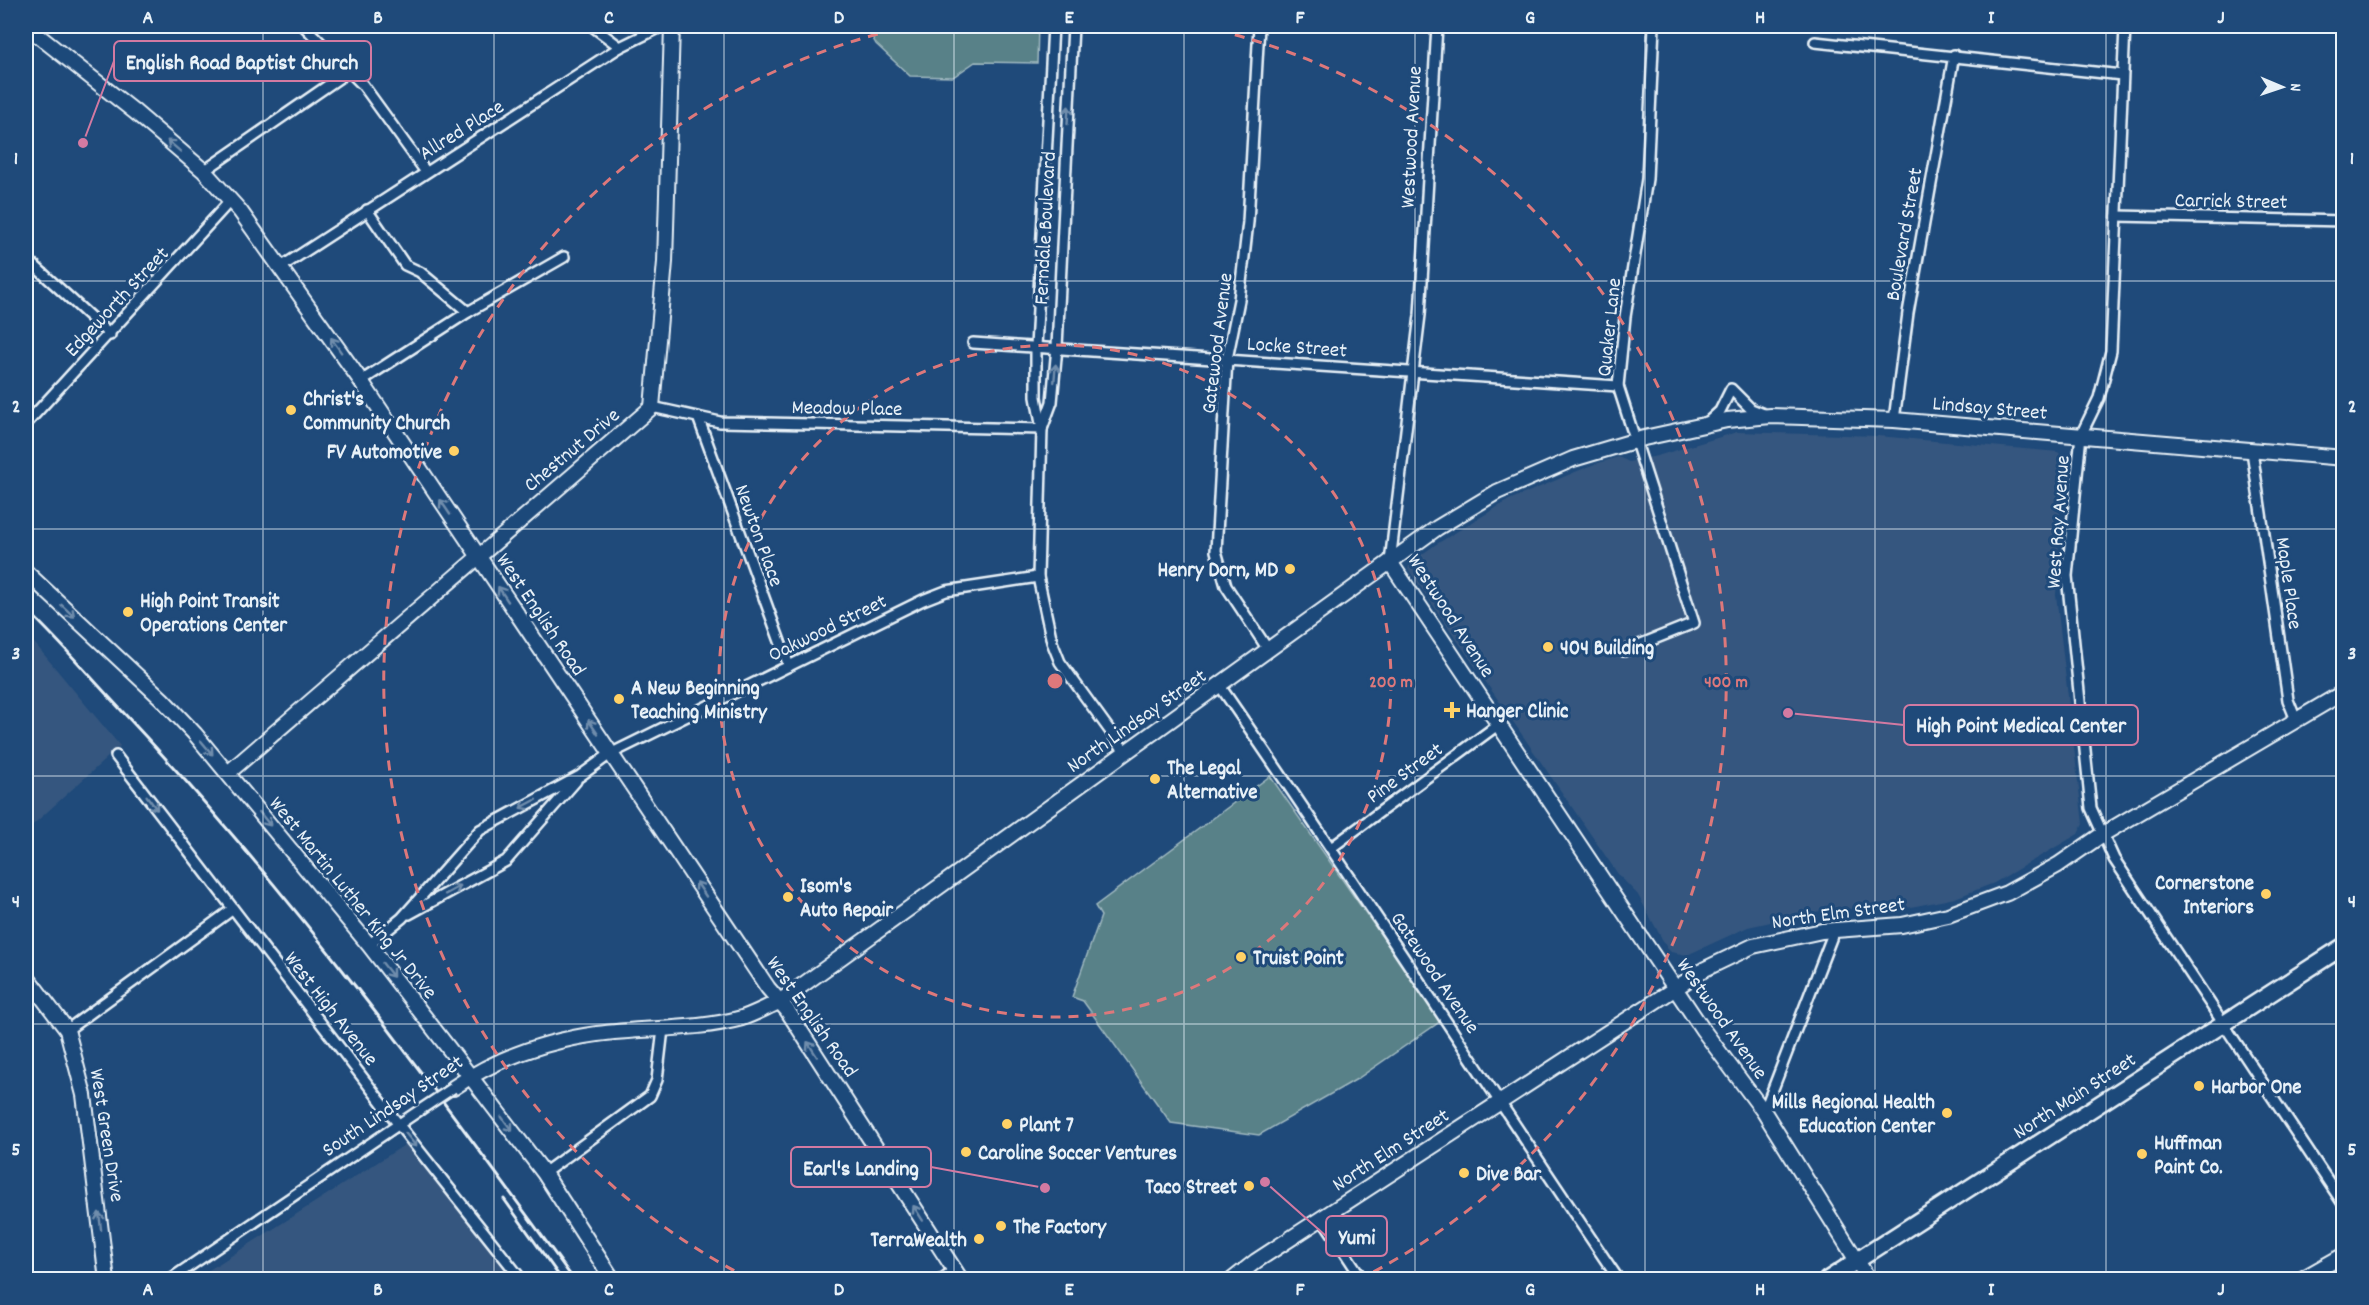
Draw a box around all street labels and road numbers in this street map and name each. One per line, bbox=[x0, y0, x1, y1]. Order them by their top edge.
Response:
street label: Westwood Avenue bbox=[1394, 65, 1432, 209]
street label: Allred Place bbox=[414, 94, 511, 169]
street label: Ferndale Boulevard bbox=[1028, 151, 1066, 306]
street label: Boulevard Street bbox=[1879, 165, 1932, 303]
street label: Carrick Street bbox=[2174, 187, 2288, 219]
street label: Edgeworth Street bbox=[59, 241, 178, 365]
street label: Gatewood Avenue bbox=[1195, 271, 1243, 416]
street label: Quaker Lane bbox=[1591, 277, 1631, 378]
street label: Locke Street bbox=[1246, 331, 1348, 367]
street label: Lindsay Street bbox=[1931, 390, 2049, 430]
street label: Meadow Place bbox=[791, 394, 903, 426]
street label: Chestnut Drive bbox=[518, 402, 628, 501]
street label: West Ray Avenue bbox=[2040, 455, 2080, 590]
street label: Newton Place bbox=[725, 481, 790, 591]
street label: Maple Place bbox=[2266, 535, 2308, 632]
street label: West English Road bbox=[487, 548, 592, 683]
street label: Westwood Avenue bbox=[1398, 549, 1501, 684]
street label: Oakwood Street bbox=[764, 588, 893, 671]
street label: North Lindsay Street bbox=[1062, 663, 1214, 782]
street label: Pine Street bbox=[1361, 736, 1450, 812]
street label: West Martin Luther King Jr Drive bbox=[260, 791, 443, 1007]
street label: North Elm Street bbox=[1770, 891, 1907, 939]
street label: Gatewood Avenue bbox=[1381, 907, 1486, 1041]
street label: West High Avenue bbox=[275, 946, 384, 1074]
street label: West English Road bbox=[757, 951, 864, 1085]
street label: Westwood Avenue bbox=[1667, 953, 1774, 1087]
street label: North Main Street bbox=[2008, 1046, 2143, 1149]
street label: South Lindsay Street bbox=[317, 1049, 471, 1166]
street label: West Green Drive bbox=[80, 1067, 130, 1204]
street label: North Elm Street bbox=[1327, 1102, 1456, 1201]

